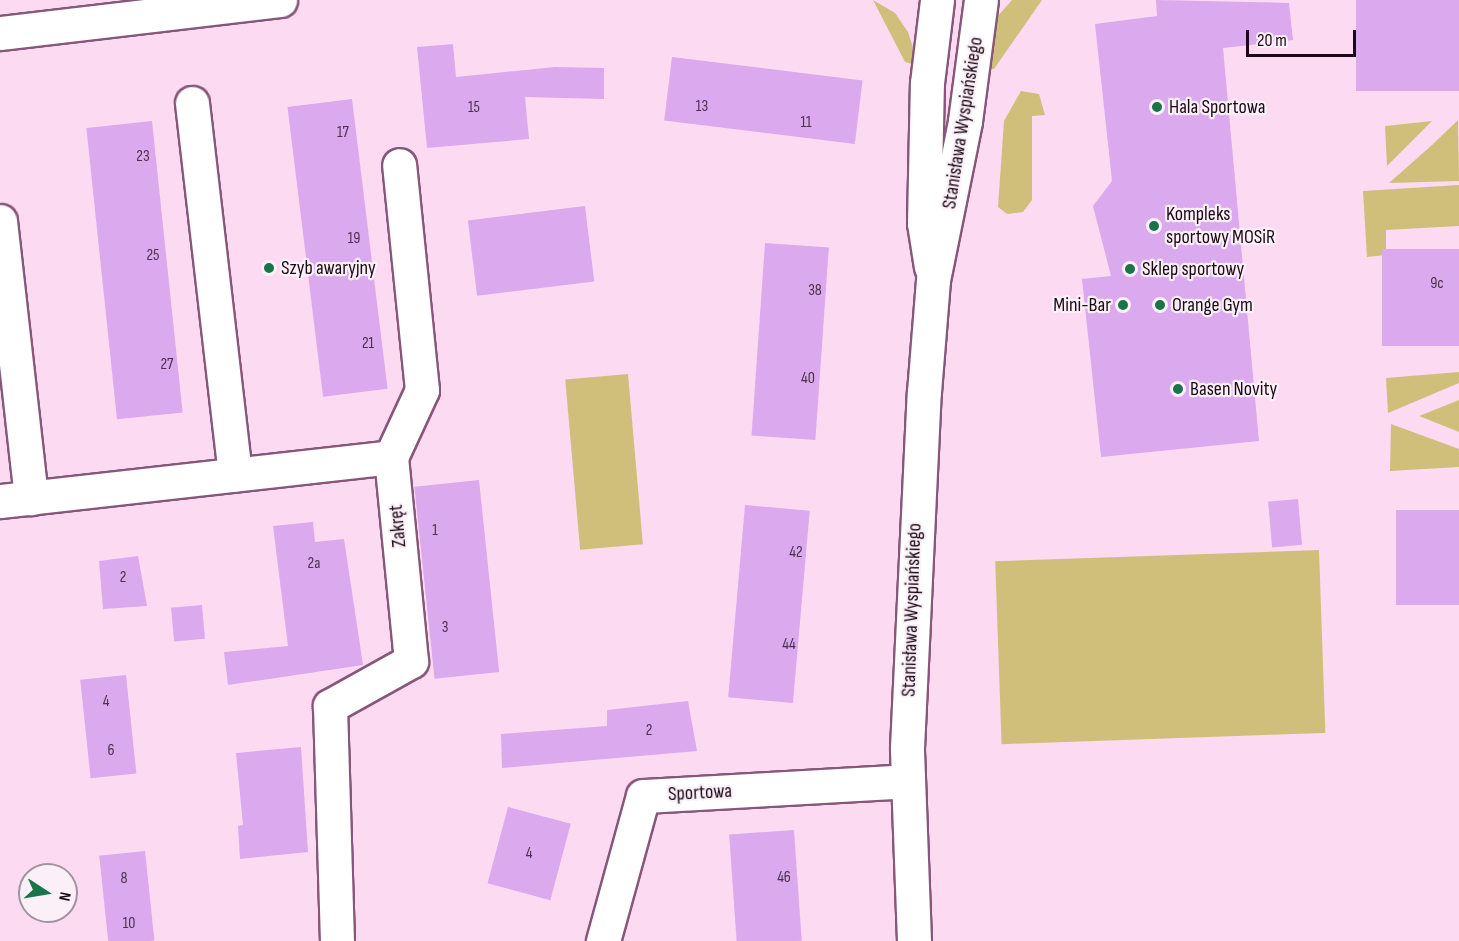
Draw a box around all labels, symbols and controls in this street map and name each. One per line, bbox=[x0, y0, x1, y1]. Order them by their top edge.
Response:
scale bar bbox=[1249, 18, 1358, 56]
text: 20 m bbox=[1257, 30, 1287, 51]
street label: Stanisława Wyspiańskiego bbox=[938, 35, 988, 211]
place label: Hala Sportowa bbox=[1169, 95, 1265, 119]
house number: 13 bbox=[696, 97, 708, 117]
house number: 15 bbox=[468, 98, 480, 118]
marker: Hala Sportowa bbox=[1150, 100, 1164, 114]
house number: 11 bbox=[800, 113, 812, 133]
house number: 17 bbox=[337, 123, 349, 143]
house number: 23 bbox=[136, 147, 150, 167]
place label: Kompleks sportowy MOSiR bbox=[1166, 202, 1275, 249]
marker: Kompleks sportowy MOSiR bbox=[1147, 219, 1161, 233]
house number: 19 bbox=[348, 229, 360, 249]
house number: 25 bbox=[146, 246, 160, 266]
place label: Szyb awaryjny bbox=[281, 256, 376, 280]
place label: Sklep sportowy bbox=[1142, 257, 1244, 281]
marker: Szyb awaryjny bbox=[262, 261, 276, 275]
marker: Sklep sportowy bbox=[1123, 262, 1137, 276]
house number: 9c bbox=[1430, 274, 1444, 294]
house number: 38 bbox=[808, 281, 822, 301]
place label: Mini-Bar bbox=[1053, 293, 1111, 317]
place label: Orange Gym bbox=[1172, 293, 1253, 317]
marker: Mini-Bar bbox=[1116, 298, 1130, 312]
marker: Orange Gym bbox=[1153, 298, 1167, 312]
house number: 21 bbox=[362, 334, 374, 354]
house number: 27 bbox=[160, 355, 174, 375]
house number: 40 bbox=[801, 369, 815, 389]
place label: Basen Novity bbox=[1190, 377, 1277, 401]
marker: Basen Novity bbox=[1171, 382, 1185, 396]
street label: Zakręt bbox=[384, 504, 412, 548]
house number: 1 bbox=[432, 521, 438, 541]
street label: Stanisława Wyspiańskiego bbox=[897, 523, 927, 697]
house number: 42 bbox=[789, 543, 803, 563]
house number: 2a bbox=[308, 554, 320, 574]
house number: 2 bbox=[120, 568, 126, 588]
house number: 3 bbox=[442, 618, 448, 638]
house number: 44 bbox=[782, 635, 796, 655]
house number: 4 bbox=[103, 692, 109, 712]
house number: 2 bbox=[646, 721, 652, 741]
house number: 6 bbox=[107, 741, 115, 761]
street label: Sportowa bbox=[667, 779, 733, 807]
house number: 4 bbox=[526, 844, 532, 864]
north arrow bbox=[18, 863, 78, 923]
house number: 46 bbox=[777, 868, 791, 888]
house number: 8 bbox=[120, 869, 128, 889]
text: N bbox=[54, 890, 74, 903]
house number: 10 bbox=[123, 914, 135, 934]

